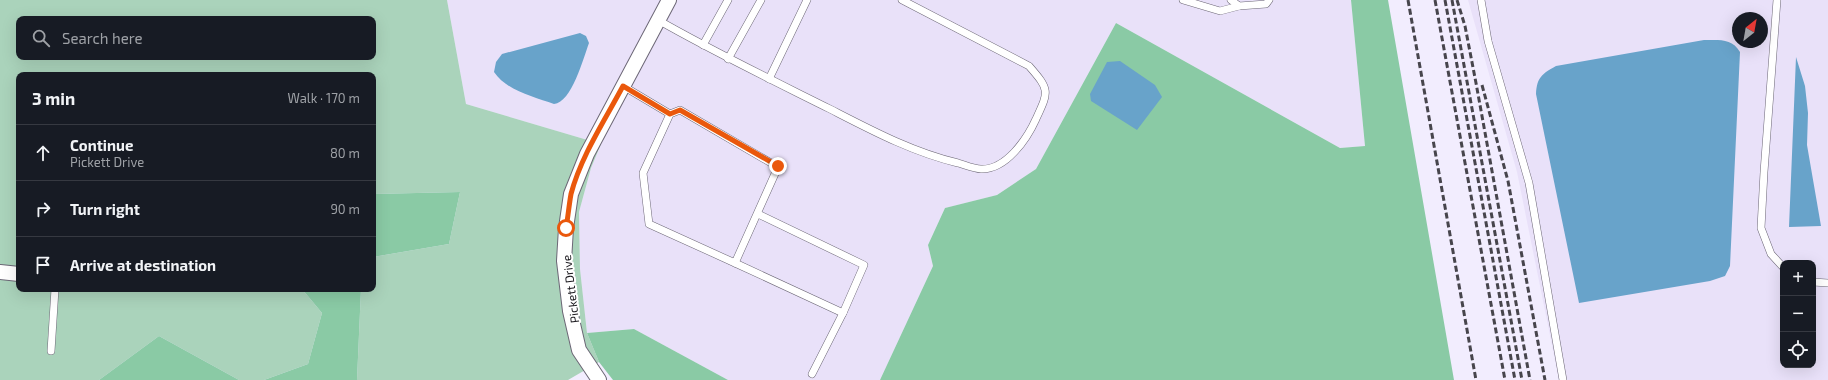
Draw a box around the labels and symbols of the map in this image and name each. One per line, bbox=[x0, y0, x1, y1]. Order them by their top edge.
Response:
north arrow bbox=[1732, 12, 1768, 48]
route end bbox=[769, 157, 787, 175]
route start bbox=[557, 219, 575, 237]
street label: Pickett Drive bbox=[559, 254, 581, 324]

